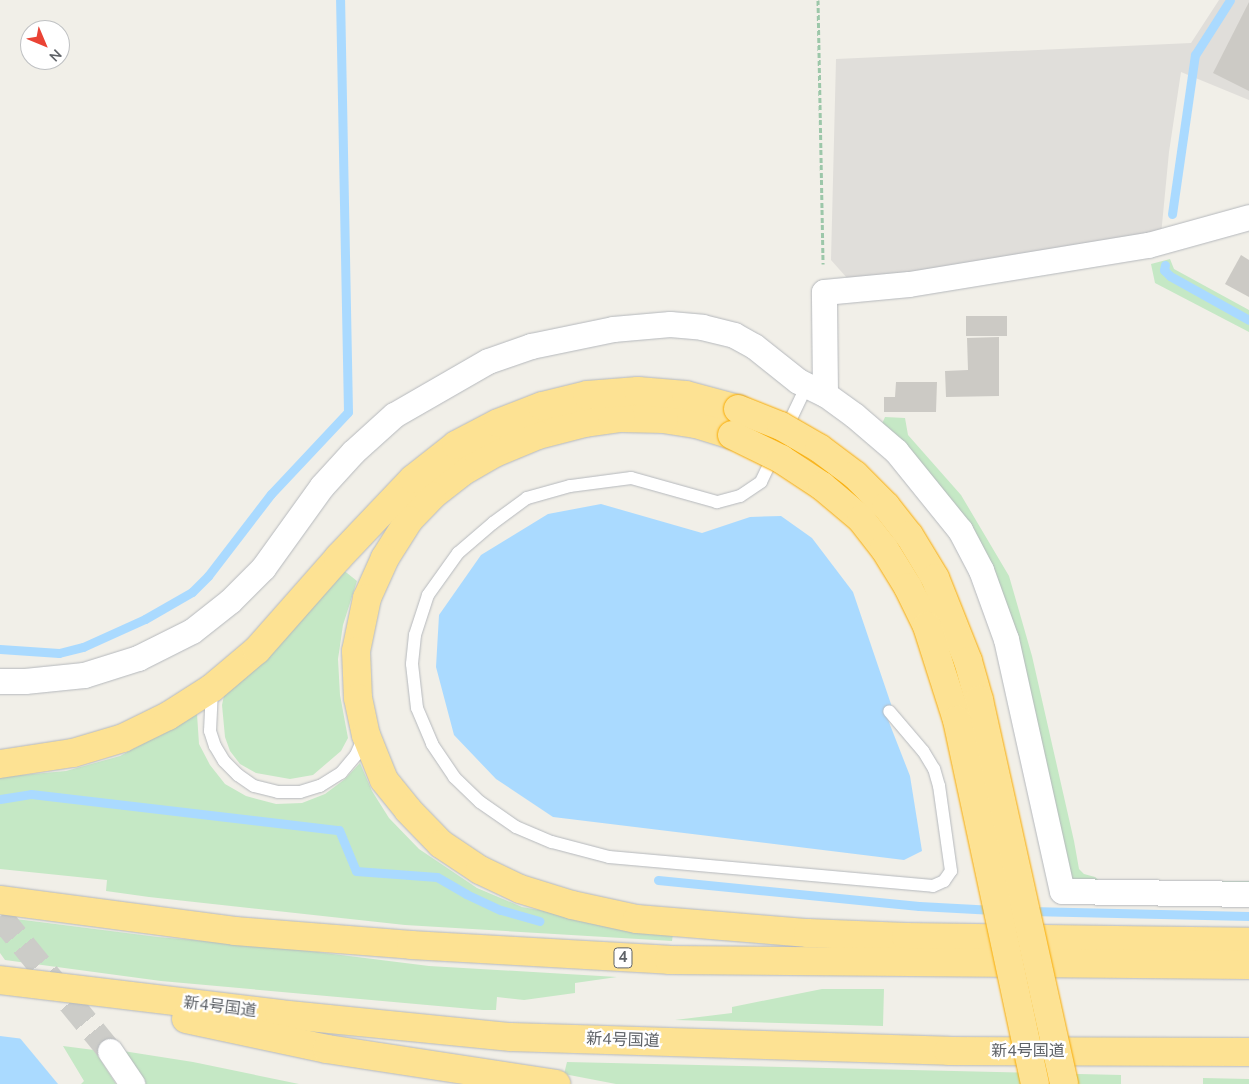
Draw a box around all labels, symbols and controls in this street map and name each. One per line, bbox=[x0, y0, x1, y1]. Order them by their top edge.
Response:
north arrow bbox=[20, 20, 70, 70]
text: N bbox=[45, 45, 66, 66]
road number: 4 bbox=[613, 946, 633, 970]
street label: 新4号国道 bbox=[182, 993, 258, 1021]
street label: 新4号国道 bbox=[586, 1029, 660, 1051]
street label: 新4号国道 bbox=[991, 1041, 1065, 1061]

